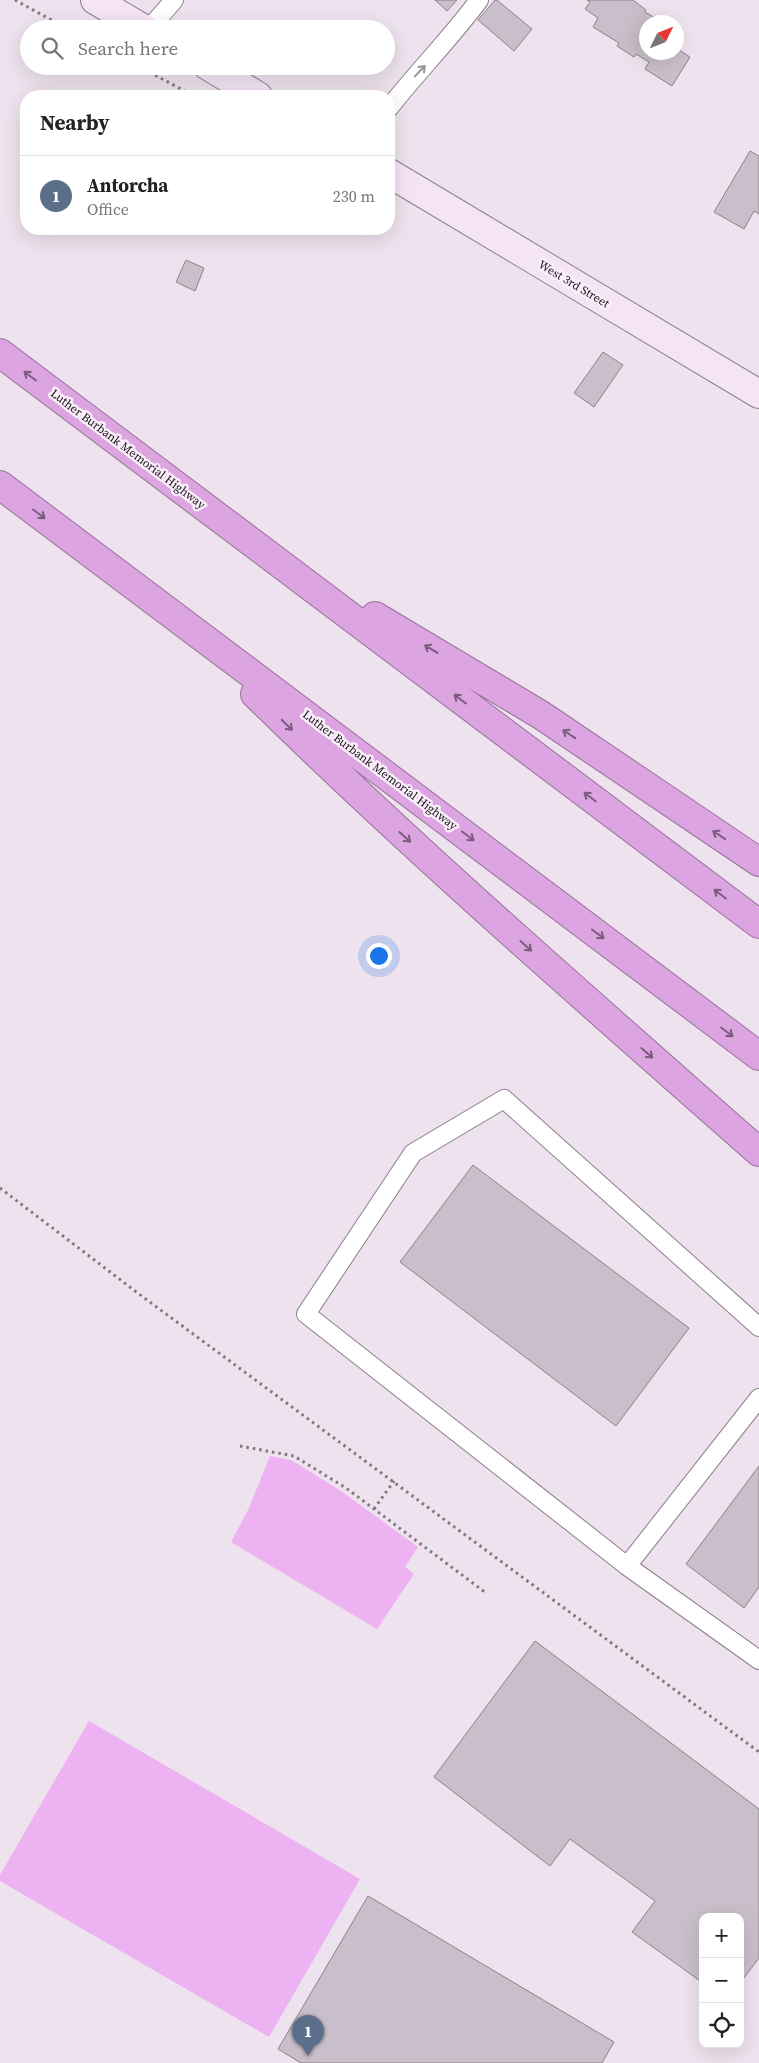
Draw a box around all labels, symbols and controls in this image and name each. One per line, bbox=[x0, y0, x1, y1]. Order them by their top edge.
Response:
north arrow bbox=[639, 15, 684, 60]
search box bbox=[20, 20, 395, 75]
icon: search bbox=[38, 34, 66, 62]
text: Search here bbox=[78, 35, 178, 61]
one-way arrow bbox=[414, 65, 426, 77]
text: Nearby bbox=[40, 108, 110, 137]
text: Antorcha bbox=[87, 172, 168, 198]
text: 1 bbox=[52, 185, 60, 207]
text: 230 m bbox=[333, 185, 375, 207]
text: Office bbox=[87, 198, 129, 220]
street label: West 3rd Street bbox=[535, 256, 613, 312]
one-way arrow bbox=[23, 371, 37, 381]
street label: Luther Burbank Memorial Highway bbox=[47, 385, 209, 513]
one-way arrow bbox=[32, 509, 46, 519]
one-way arrow bbox=[424, 644, 438, 654]
one-way arrow bbox=[453, 694, 467, 704]
street label: Luther Burbank Memorial Highway bbox=[299, 706, 461, 834]
one-way arrow bbox=[280, 719, 293, 731]
one-way arrow bbox=[563, 729, 577, 739]
one-way arrow bbox=[584, 791, 597, 802]
one-way arrow bbox=[712, 830, 726, 840]
one-way arrow bbox=[399, 831, 411, 843]
one-way arrow bbox=[461, 831, 474, 842]
one-way arrow bbox=[714, 889, 727, 900]
one-way arrow bbox=[591, 929, 605, 939]
one-way arrow bbox=[519, 940, 532, 951]
your location bbox=[366, 943, 392, 969]
one-way arrow bbox=[720, 1026, 733, 1037]
one-way arrow bbox=[641, 1048, 654, 1059]
map controls bbox=[699, 1913, 744, 2048]
button: + bbox=[699, 1913, 744, 1958]
button: − bbox=[699, 1958, 744, 2003]
button: locate bbox=[699, 2003, 744, 2048]
pin: 1 bbox=[292, 2015, 324, 2056]

